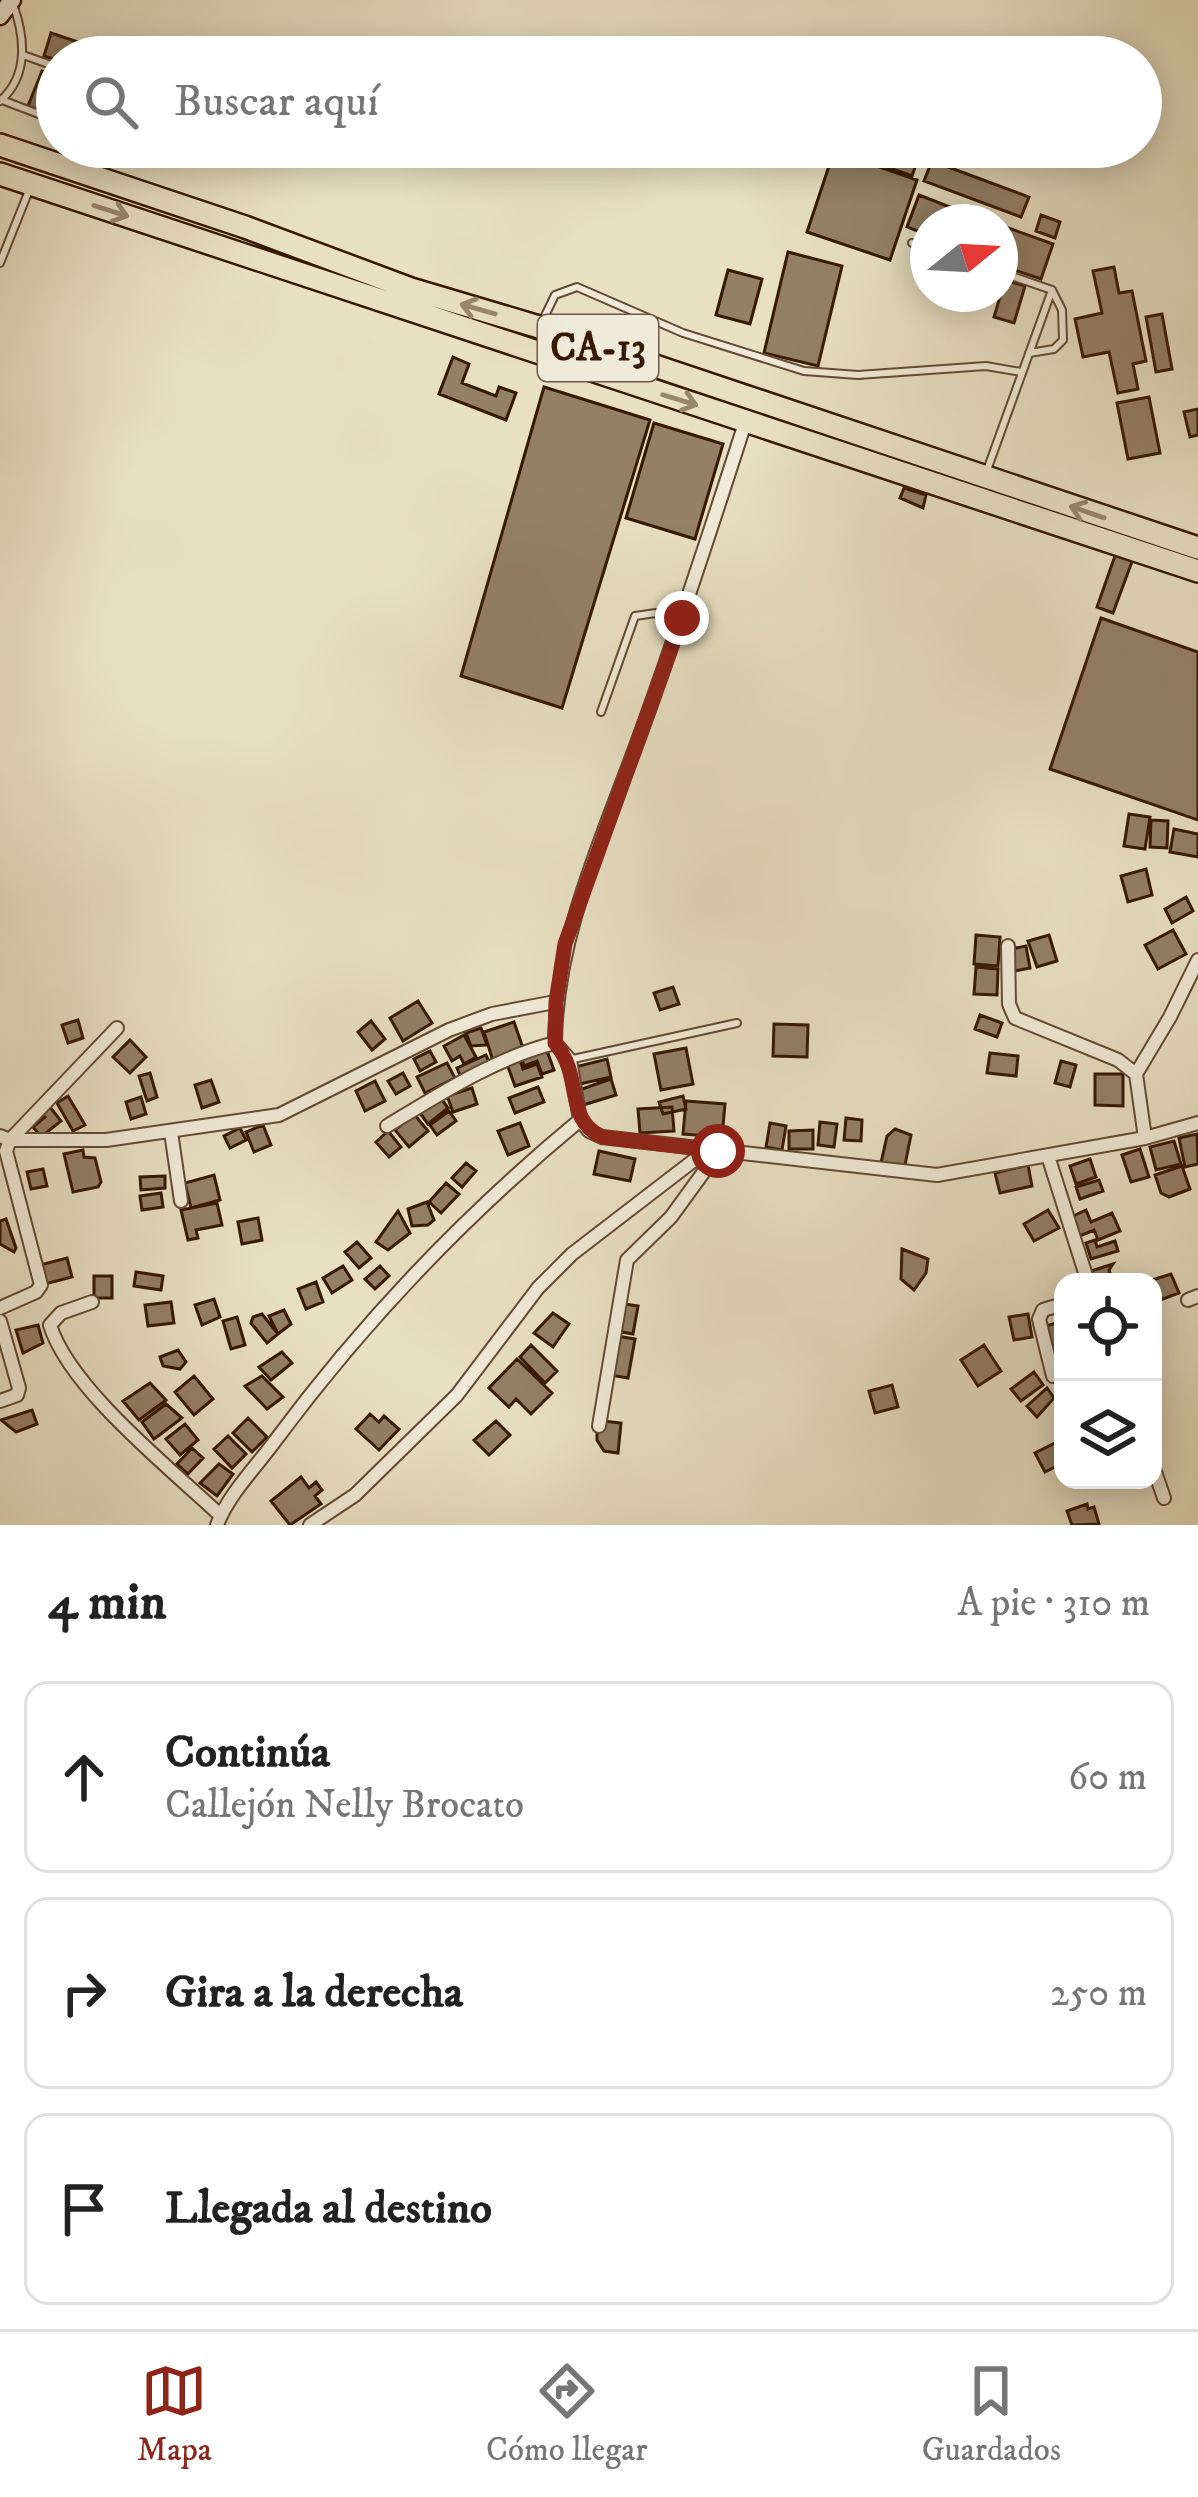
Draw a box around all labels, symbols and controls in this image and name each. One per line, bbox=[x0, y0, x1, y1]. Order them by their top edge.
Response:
search box bbox=[36, 36, 1162, 168]
icon: search bbox=[78, 69, 144, 135]
text: Buscar aquí bbox=[174, 74, 379, 130]
one-way arrow bbox=[91, 201, 129, 223]
north arrow bbox=[910, 204, 1018, 312]
one-way arrow bbox=[460, 297, 498, 319]
road number: CA-13 bbox=[538, 315, 658, 381]
one-way arrow bbox=[660, 390, 698, 412]
one-way arrow bbox=[1069, 500, 1106, 521]
route end bbox=[655, 591, 709, 645]
route start bbox=[691, 1124, 745, 1178]
map controls bbox=[1054, 1273, 1162, 1489]
button: locate bbox=[1054, 1273, 1162, 1381]
button: layers bbox=[1054, 1381, 1162, 1489]
text: 4 min bbox=[48, 1571, 166, 1635]
text: A pie · 310 m bbox=[958, 1579, 1150, 1628]
text: Continúa bbox=[165, 1725, 330, 1781]
icon: ahead bbox=[51, 1744, 117, 1810]
text: 60 m bbox=[1068, 1753, 1147, 1802]
text: Callejón Nelly Brocato bbox=[165, 1781, 524, 1830]
icon: right bbox=[51, 1960, 117, 2026]
text: Gira a la derecha bbox=[165, 1965, 463, 2021]
text: 250 m bbox=[1050, 1969, 1147, 2018]
icon: arrive bbox=[51, 2176, 117, 2242]
text: Llegada al destino bbox=[165, 2181, 492, 2237]
tab: Mapa bbox=[137, 2358, 212, 2471]
tab: Cómo llegar bbox=[486, 2358, 648, 2471]
tab: Guardados bbox=[922, 2358, 1061, 2471]

